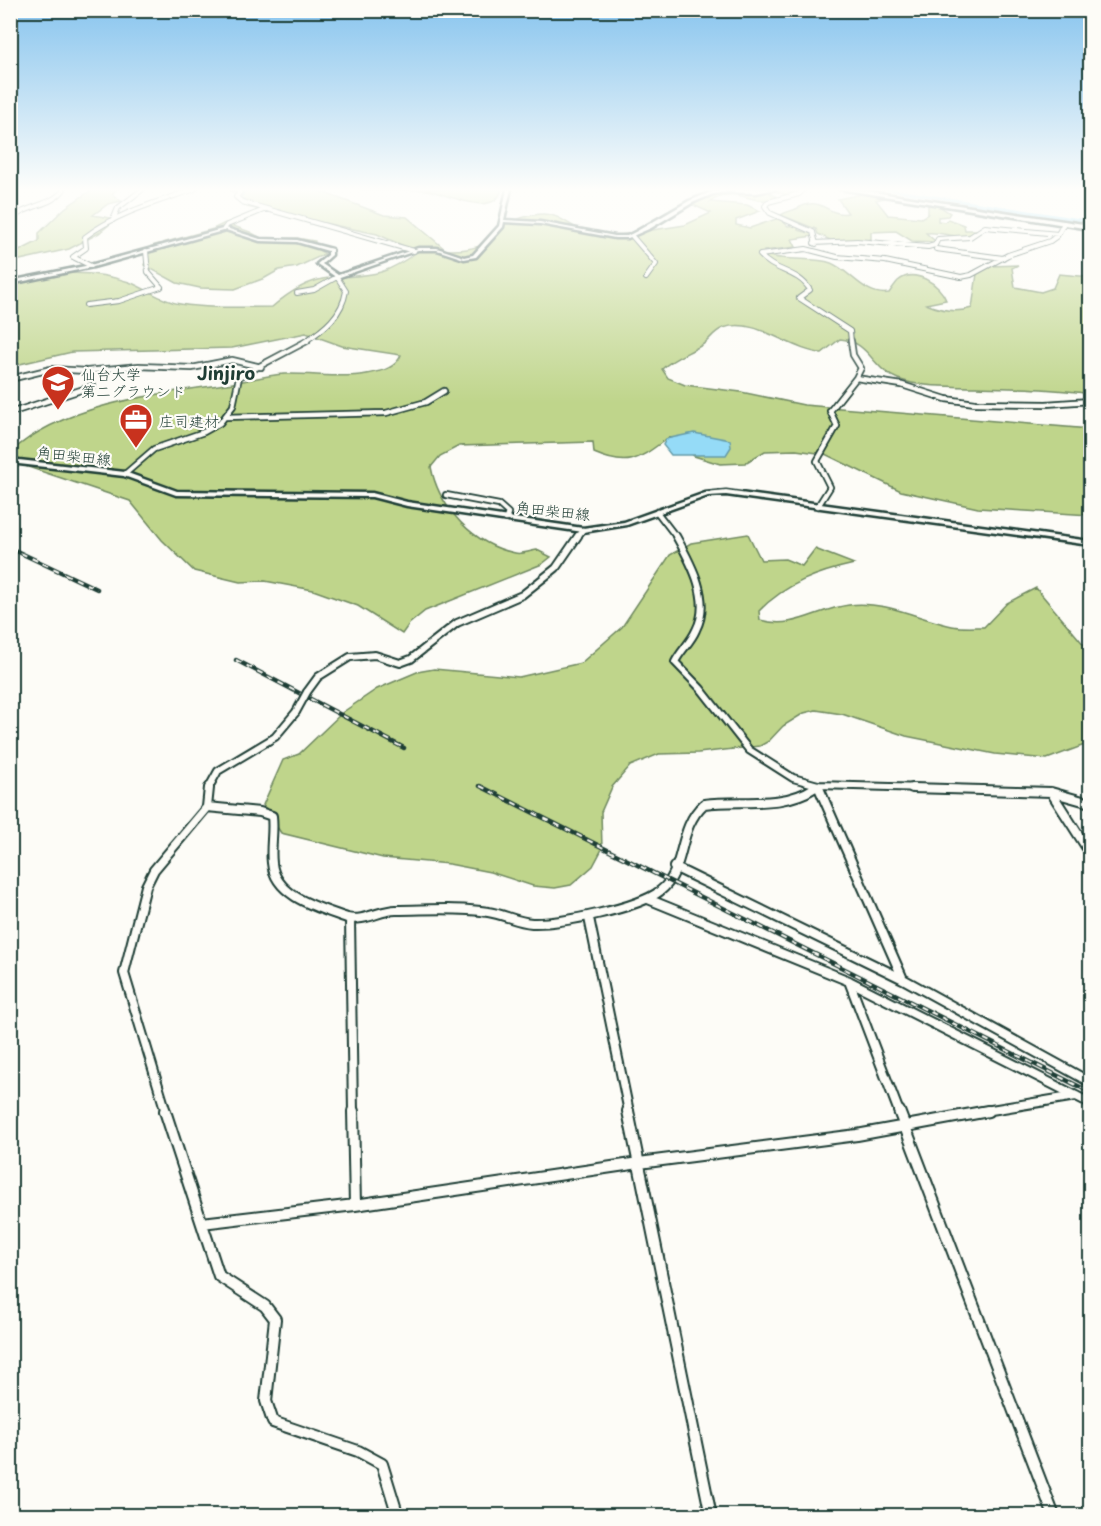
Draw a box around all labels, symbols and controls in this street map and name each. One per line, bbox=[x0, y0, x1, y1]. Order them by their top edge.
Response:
district label: Jinjiro bbox=[197, 359, 256, 386]
place label: 仙台大学 第二グラウンド bbox=[81, 362, 186, 402]
school or university icon: 仙台大学 第二グラウンド bbox=[40, 364, 76, 411]
office icon: 庄司建材 bbox=[118, 402, 154, 449]
place label: 庄司建材 bbox=[159, 409, 219, 432]
street label: 角田柴田線 bbox=[35, 440, 113, 470]
street label: 角田柴田線 bbox=[514, 495, 592, 525]

